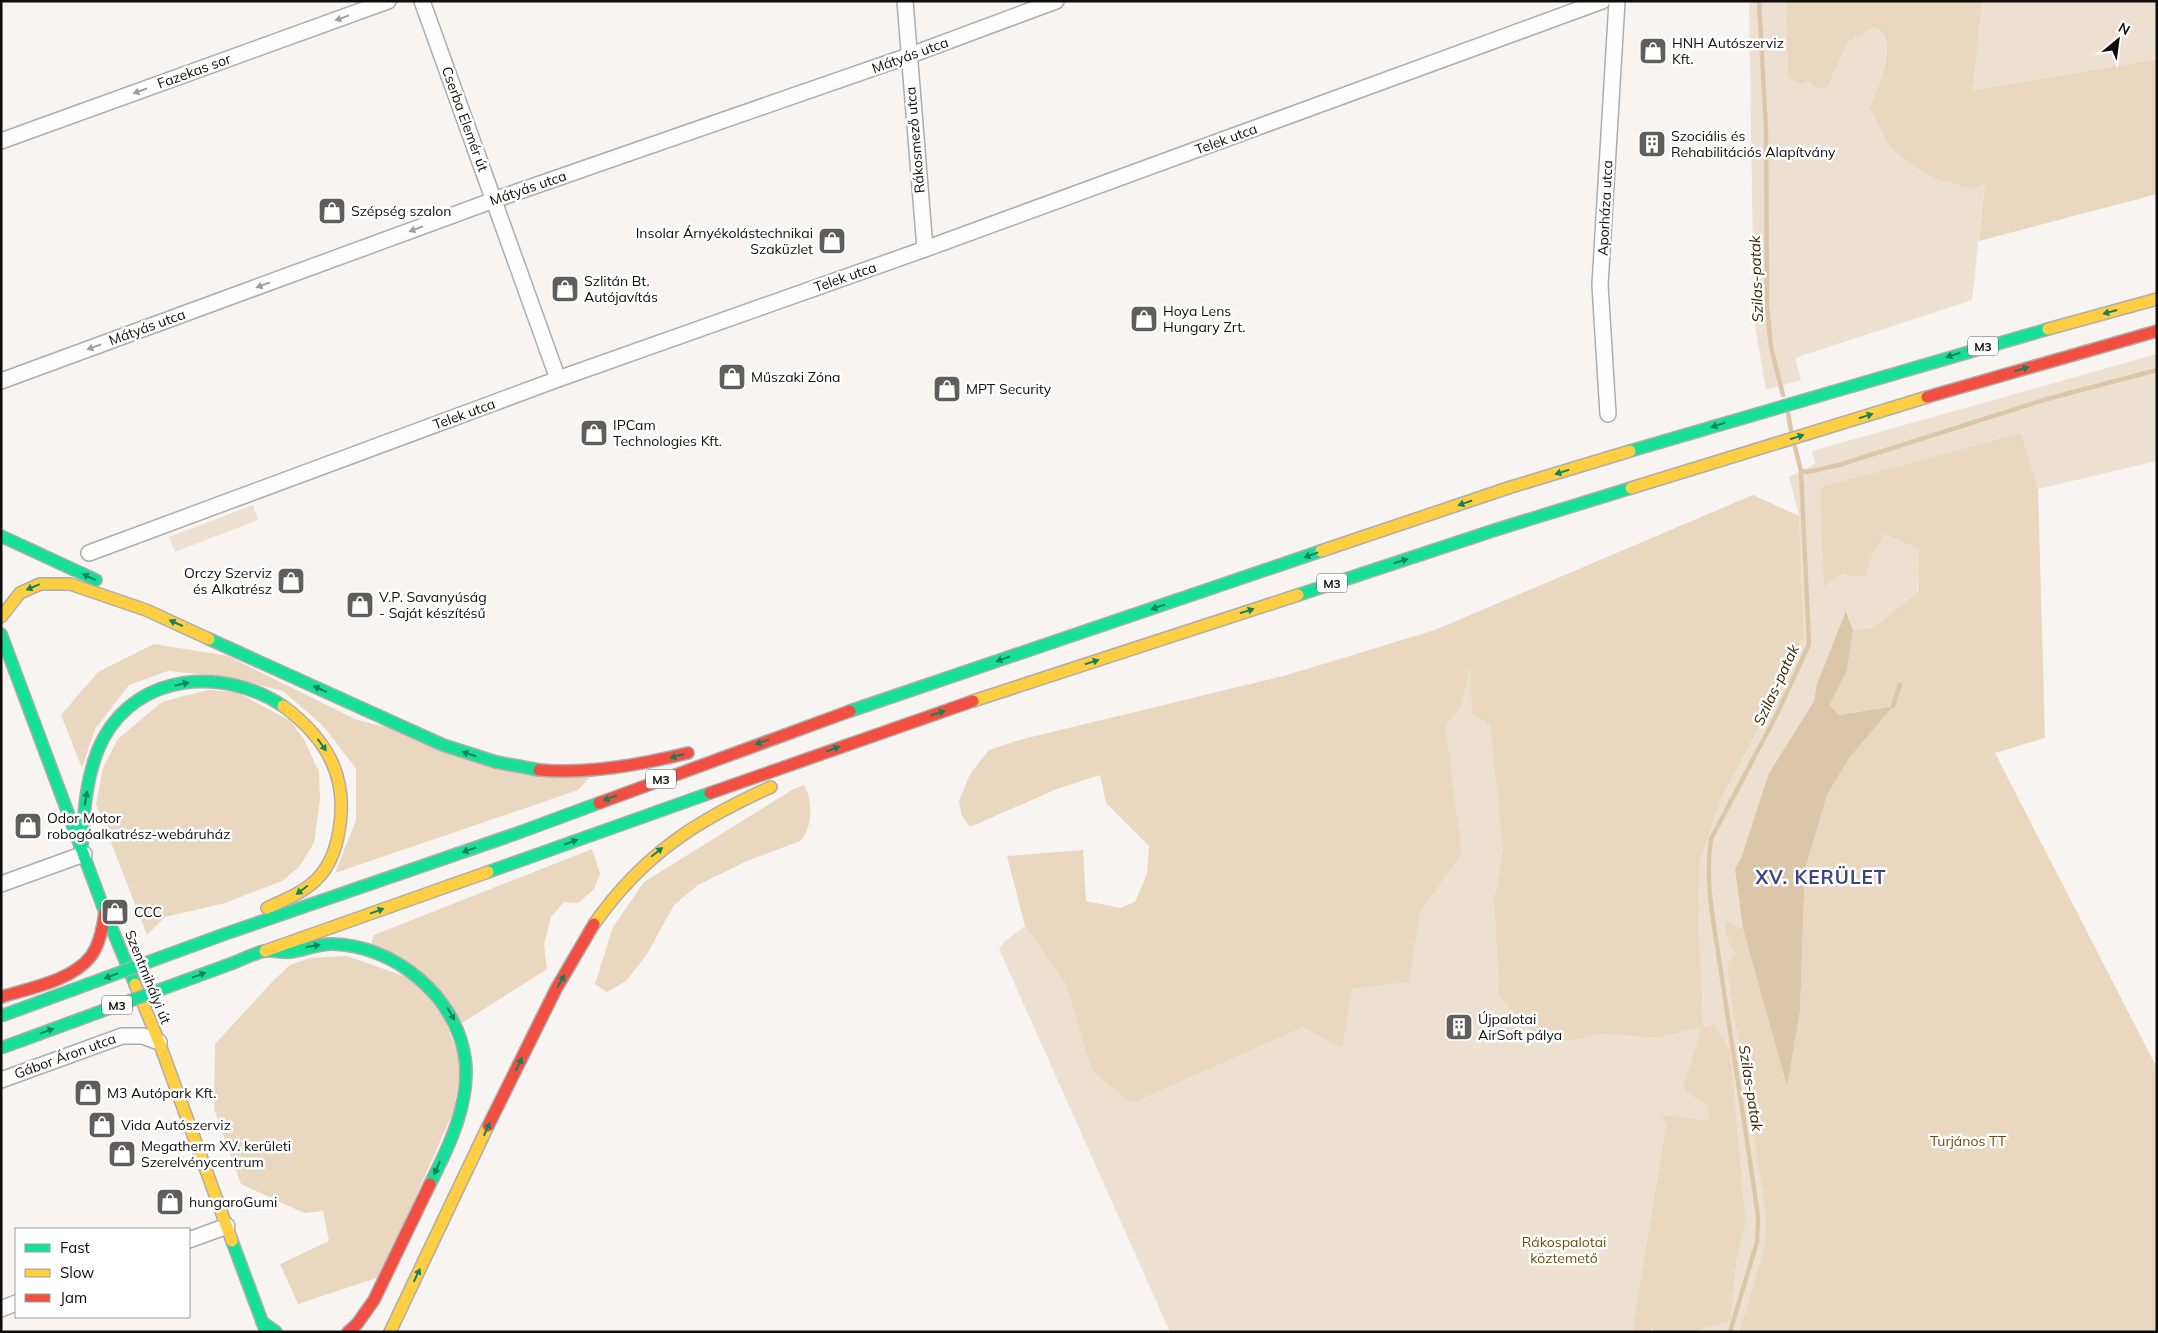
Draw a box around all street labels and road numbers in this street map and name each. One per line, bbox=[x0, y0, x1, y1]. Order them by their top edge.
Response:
street label: Mátyás utca bbox=[869, 33, 951, 77]
street label: Fazekas sor bbox=[155, 49, 234, 93]
street label: Cserba Elemér út bbox=[438, 64, 492, 174]
street label: Rákosmező utca bbox=[901, 86, 929, 194]
street label: Telek utca bbox=[1192, 119, 1260, 159]
street label: Aporháza utca bbox=[1594, 160, 1616, 256]
street label: Mátyás utca bbox=[487, 166, 569, 210]
street label: Telek utca bbox=[811, 258, 879, 296]
street label: Mátyás utca bbox=[106, 305, 188, 349]
road number: M3 bbox=[1968, 336, 1998, 356]
street label: Telek utca bbox=[430, 394, 498, 434]
road number: M3 bbox=[1317, 574, 1347, 592]
road number: M3 bbox=[646, 770, 676, 789]
street label: Szentmihályi út bbox=[121, 927, 175, 1027]
road number: M3 bbox=[102, 996, 132, 1014]
street label: Gábor Áron utca bbox=[12, 1029, 118, 1083]

